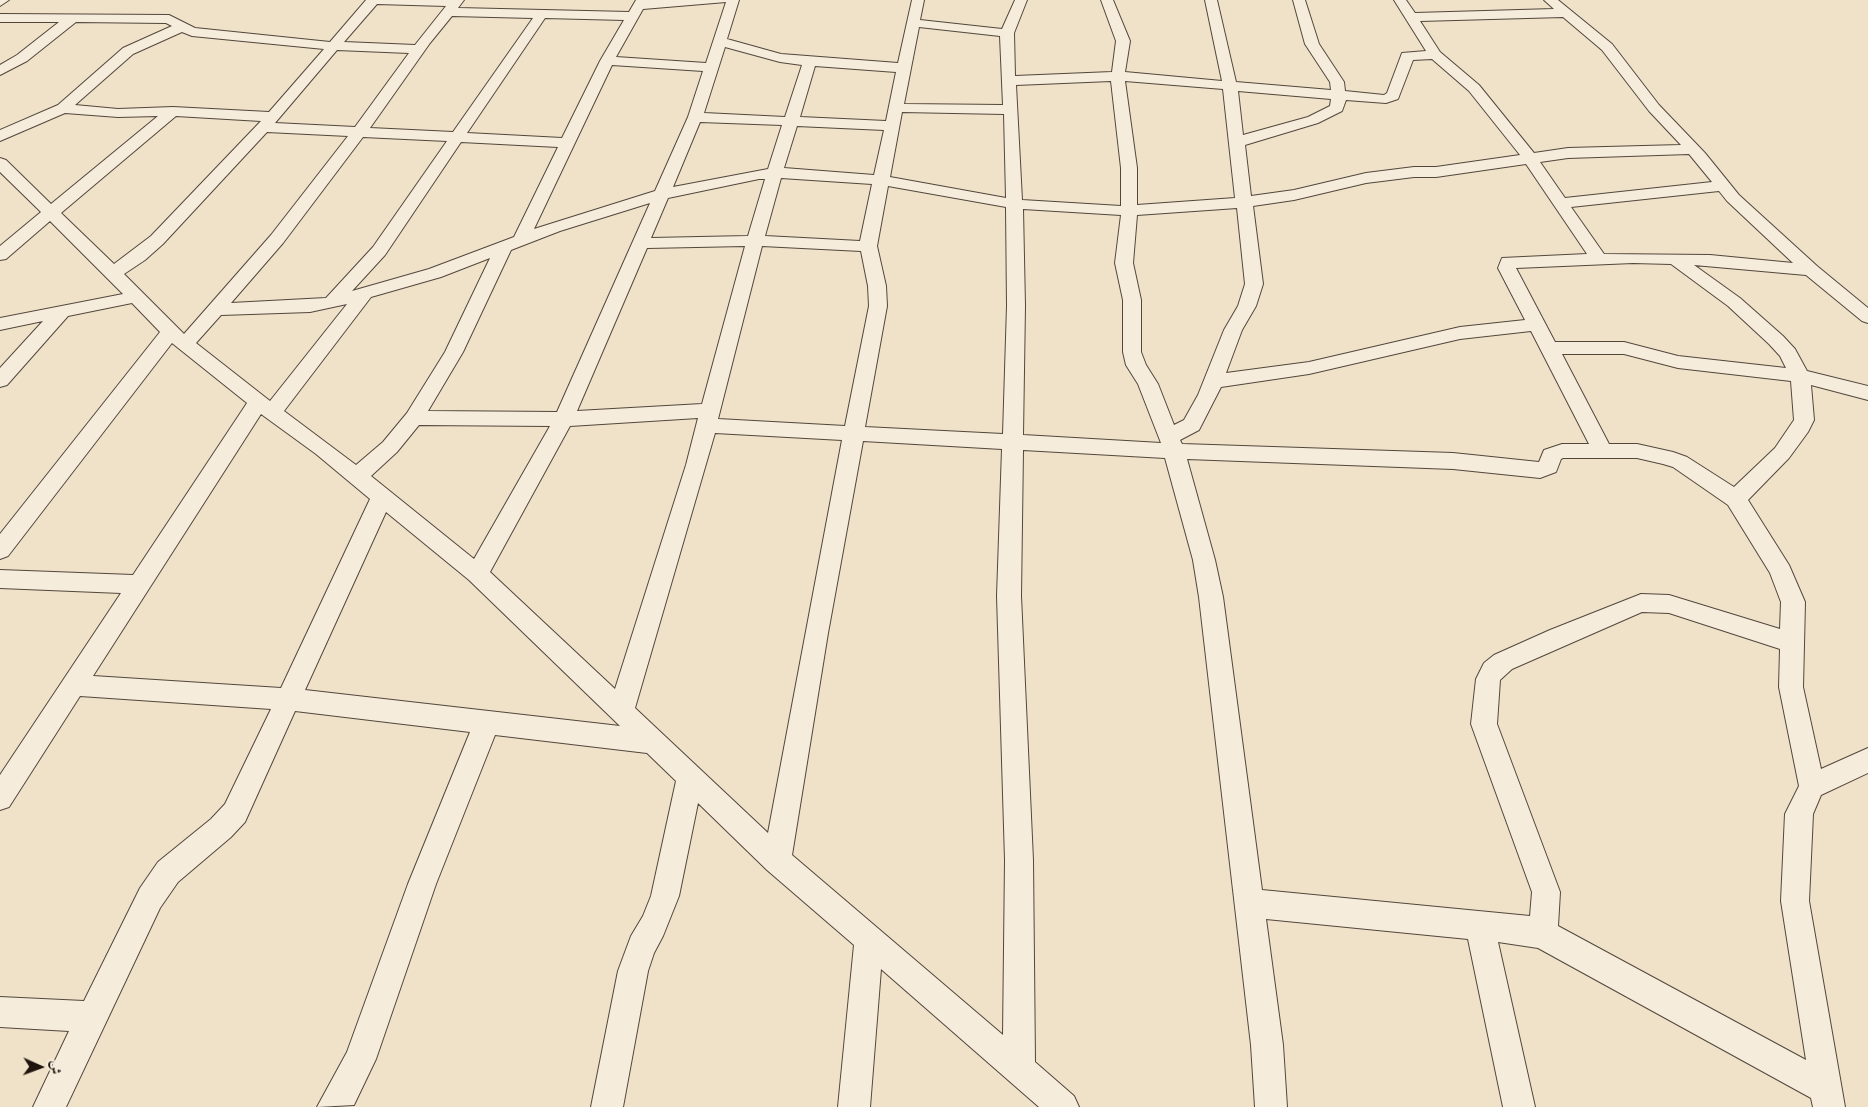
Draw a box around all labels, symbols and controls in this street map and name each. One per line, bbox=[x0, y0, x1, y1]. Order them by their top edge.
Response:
north arrow bbox=[15, 1042, 65, 1092]
text: ش bbox=[47, 1060, 64, 1075]

